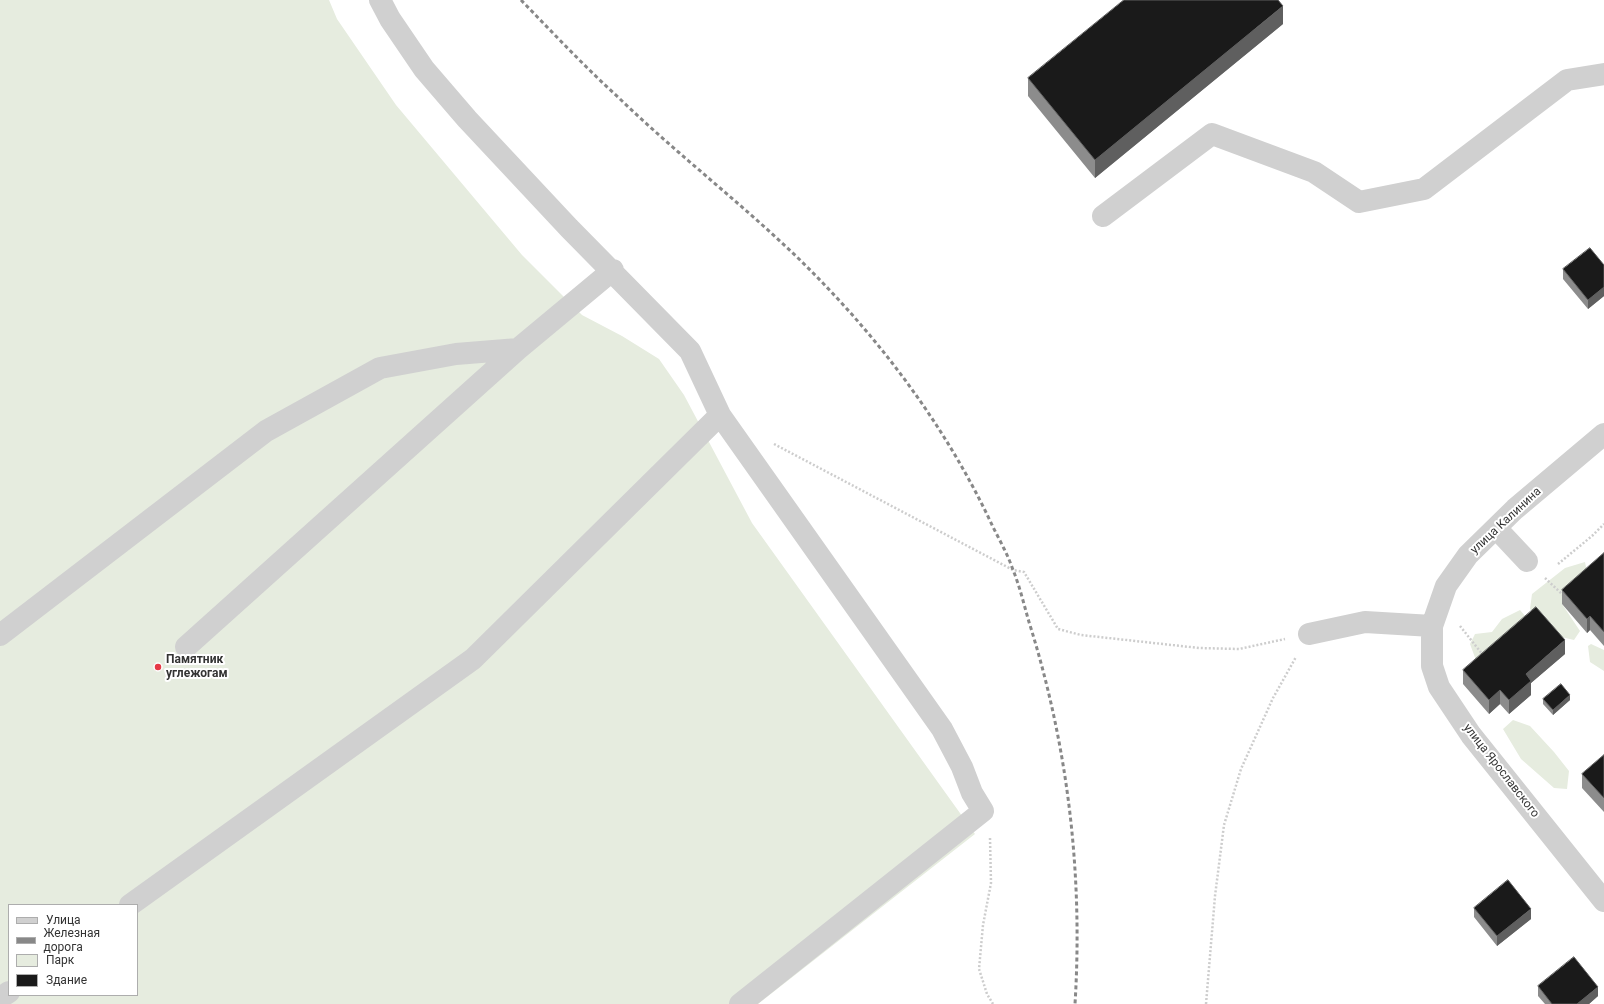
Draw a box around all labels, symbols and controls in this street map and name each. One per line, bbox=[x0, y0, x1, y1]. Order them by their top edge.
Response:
street label: улица Калинина bbox=[1468, 485, 1544, 557]
place label: Памятник углежогам bbox=[166, 653, 228, 681]
marker: Памятник углежогам bbox=[153, 662, 163, 672]
street label: улица Ярославского bbox=[1460, 721, 1542, 821]
legend bbox=[8, 904, 138, 996]
text: Улица bbox=[46, 913, 81, 927]
text: Железная дорога bbox=[44, 926, 100, 954]
text: Парк bbox=[46, 953, 74, 967]
text: Здание bbox=[46, 973, 87, 987]

